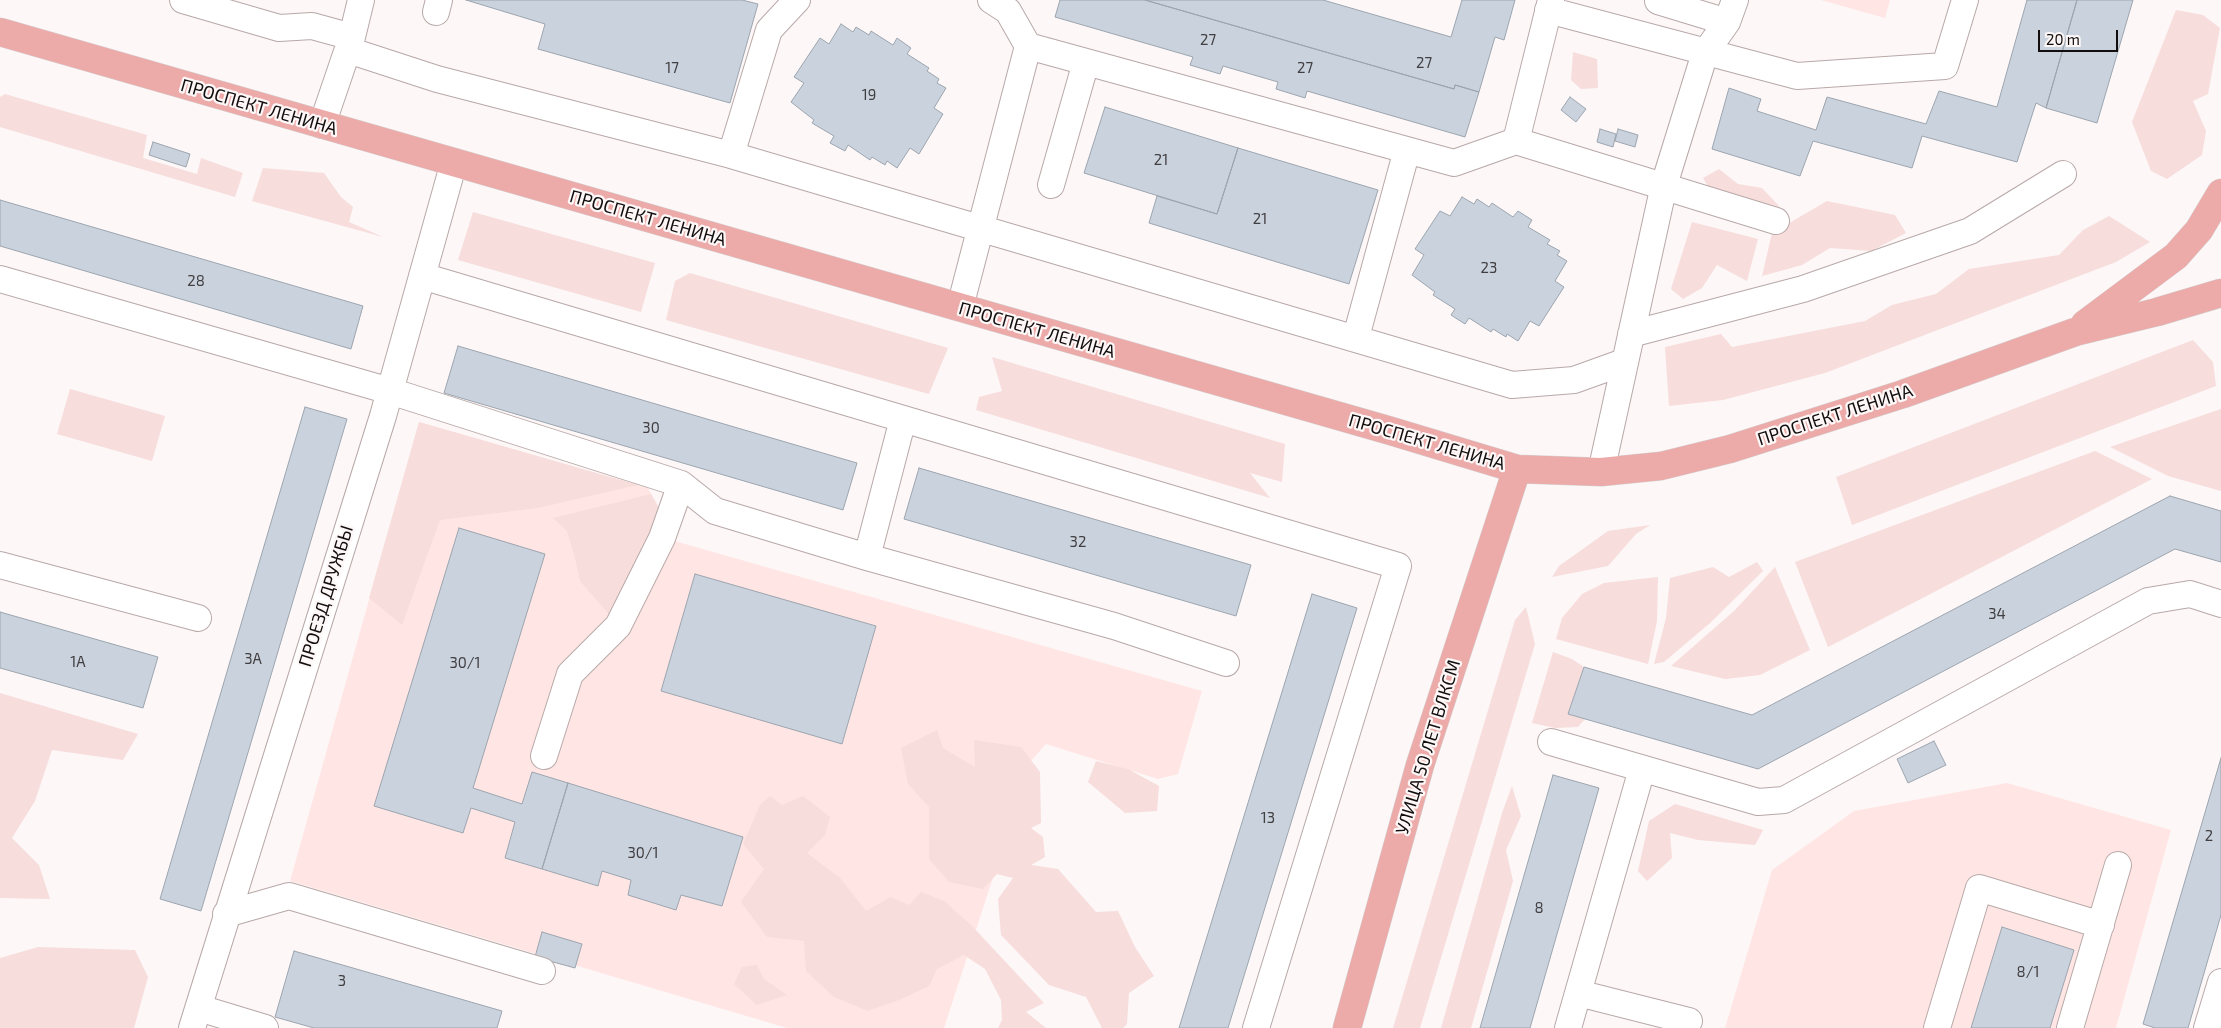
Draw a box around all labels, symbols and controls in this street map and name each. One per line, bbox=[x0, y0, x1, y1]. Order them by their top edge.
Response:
scale bar bbox=[2041, 20, 2121, 52]
text: 20 m bbox=[2046, 30, 2080, 48]
house number: 27 bbox=[1200, 31, 1216, 49]
house number: 27 bbox=[1416, 54, 1432, 72]
house number: 17 bbox=[665, 59, 679, 77]
house number: 27 bbox=[1297, 59, 1313, 77]
street label: ПРОСПЕКТ ЛЕНИНА bbox=[178, 74, 340, 140]
house number: 19 bbox=[862, 86, 876, 104]
house number: 21 bbox=[1154, 151, 1168, 169]
street label: ПРОСПЕКТ ЛЕНИНА bbox=[567, 185, 729, 251]
house number: 21 bbox=[1253, 210, 1267, 228]
house number: 23 bbox=[1481, 259, 1497, 277]
house number: 28 bbox=[187, 272, 205, 290]
street label: ПРОСПЕКТ ЛЕНИНА bbox=[956, 297, 1118, 363]
street label: ПРОСПЕКТ ЛЕНИНА bbox=[1755, 380, 1915, 450]
street label: ПРОСПЕКТ ЛЕНИНА bbox=[1346, 409, 1508, 475]
house number: 30 bbox=[642, 419, 660, 437]
street label: ПРОЕЗД ДРУЖБЫ bbox=[294, 523, 358, 669]
house number: 32 bbox=[1070, 533, 1086, 551]
house number: 34 bbox=[1988, 605, 2006, 623]
house number: 3А bbox=[244, 650, 262, 668]
house number: 1А bbox=[70, 653, 86, 671]
house number: 30/1 bbox=[449, 654, 481, 672]
street label: УЛИЦА 50 ЛЕТ ВЛКСМ bbox=[1391, 657, 1465, 837]
house number: 13 bbox=[1261, 809, 1275, 827]
house number: 2 bbox=[2205, 827, 2213, 845]
house number: 30/1 bbox=[627, 844, 659, 862]
house number: 8 bbox=[1534, 899, 1544, 917]
house number: 8/1 bbox=[2017, 963, 2039, 981]
house number: 3 bbox=[338, 972, 346, 990]

